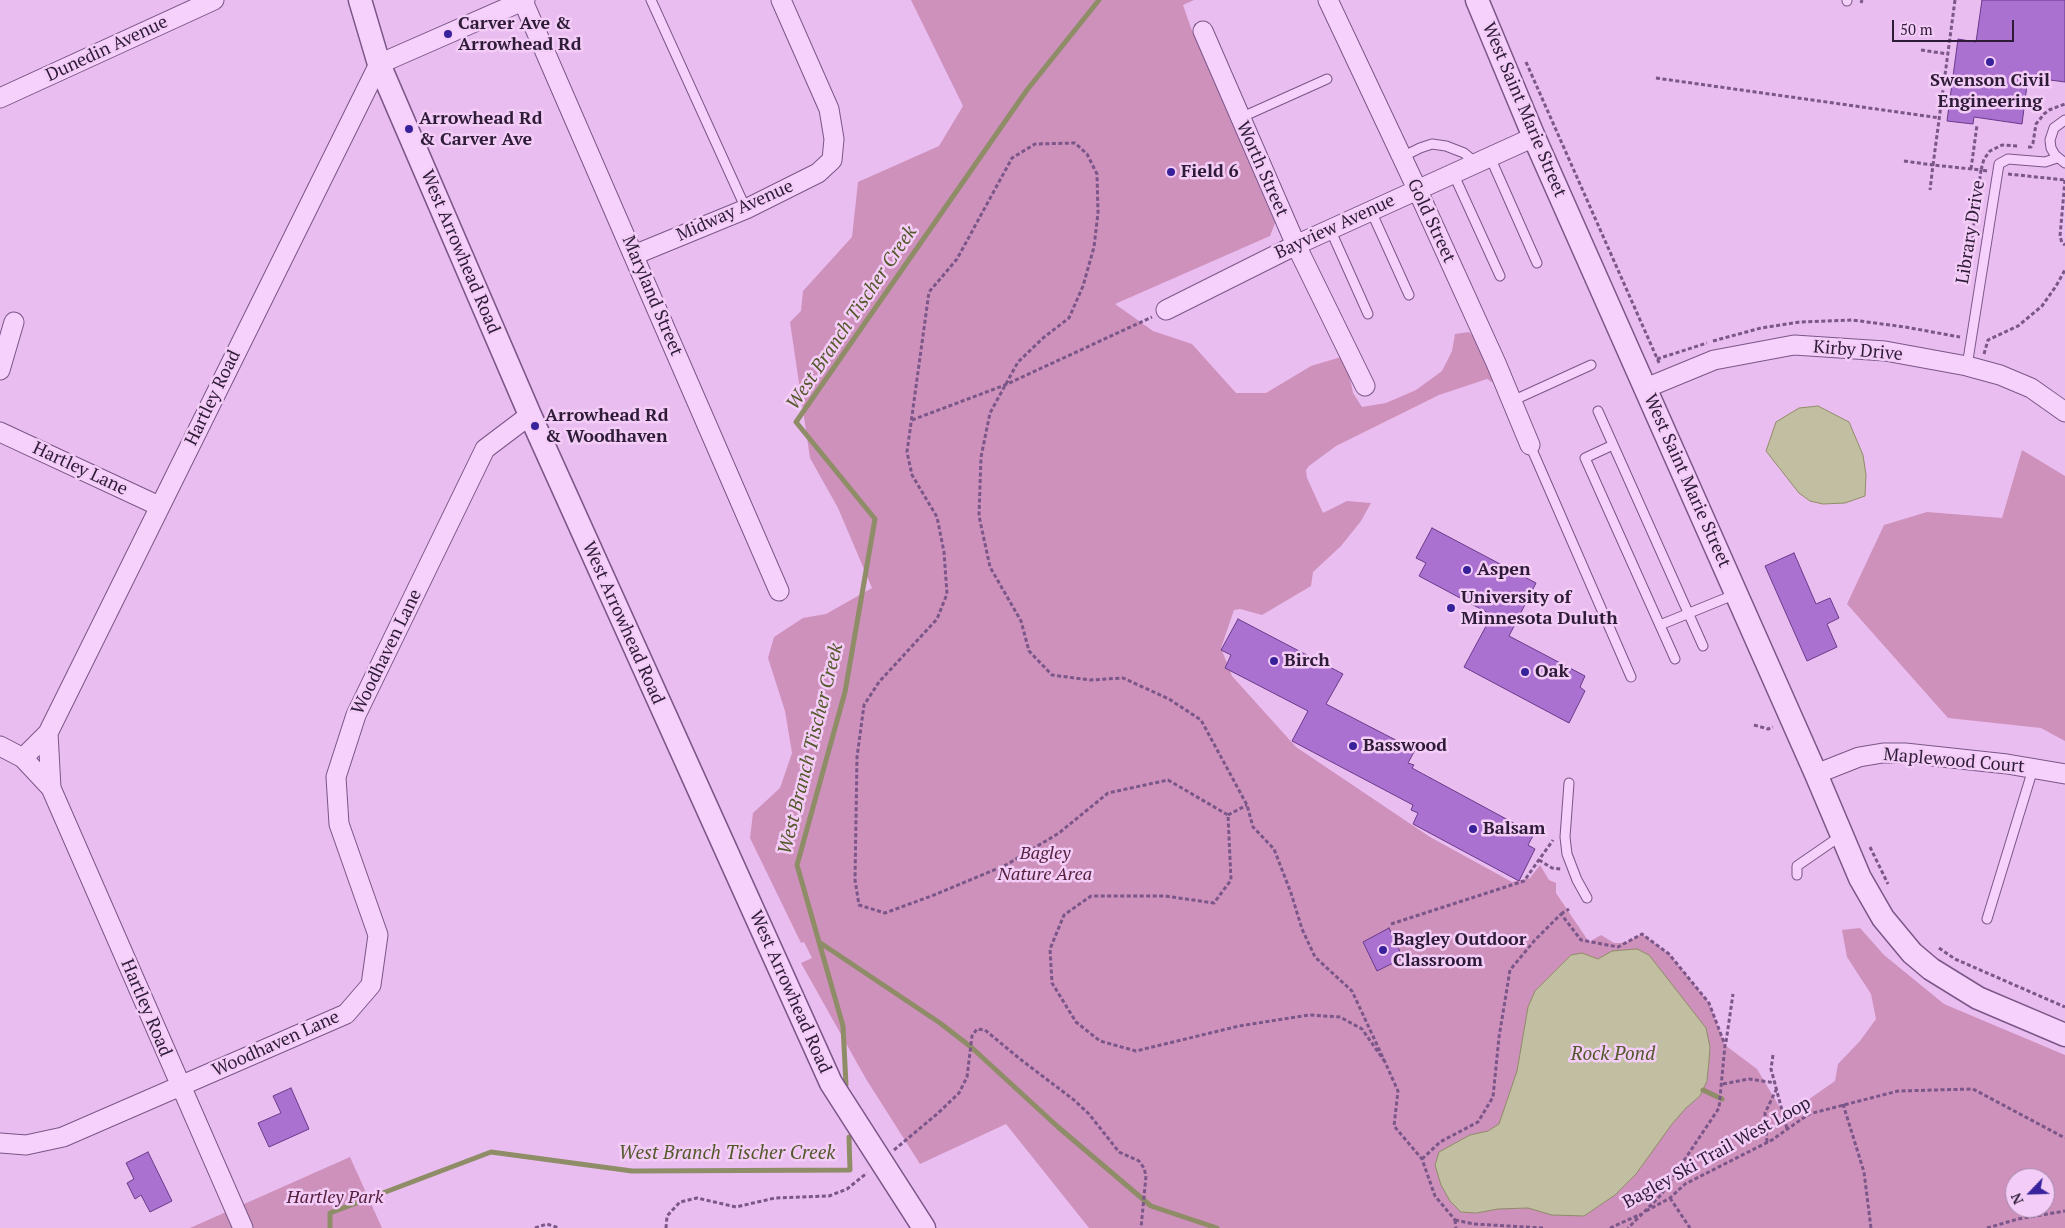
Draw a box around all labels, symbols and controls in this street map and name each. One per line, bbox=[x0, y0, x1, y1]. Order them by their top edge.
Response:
scale bar bbox=[1895, 10, 2018, 42]
street label: Dunedin Avenue bbox=[43, 11, 171, 87]
place label: Carver Ave & Arrowhead Rd bbox=[458, 13, 581, 56]
street label: West Saint Marie Street bbox=[1477, 19, 1571, 201]
text: 50 m bbox=[1900, 19, 1933, 39]
marker: Carver Ave & Arrowhead Rd bbox=[442, 28, 454, 40]
marker: Swenson Civil Engineering bbox=[1984, 56, 1996, 68]
place label: Swenson Civil Engineering bbox=[1930, 70, 2050, 112]
place label: Arrowhead Rd & Carver Ave bbox=[419, 108, 542, 150]
street label: Worth Street bbox=[1231, 118, 1293, 220]
marker: Arrowhead Rd & Carver Ave bbox=[403, 123, 415, 135]
place label: Field 6 bbox=[1181, 161, 1239, 183]
marker: Field 6 bbox=[1165, 166, 1177, 178]
street label: West Arrowhead Road bbox=[416, 167, 504, 337]
street label: Midway Avenue bbox=[673, 176, 797, 246]
street label: Gold Street bbox=[1402, 176, 1460, 266]
street label: Library Drive bbox=[1952, 179, 1990, 285]
street label: Bayview Avenue bbox=[1272, 190, 1398, 264]
water label: West Branch Tischer Creek bbox=[782, 222, 922, 414]
street label: Maryland Street bbox=[617, 233, 687, 359]
street label: Kirby Drive bbox=[1812, 336, 1904, 366]
street label: Hartley Road bbox=[181, 347, 245, 449]
street label: West Saint Marie Street bbox=[1639, 391, 1735, 571]
place label: Arrowhead Rd & Woodhaven bbox=[545, 405, 668, 448]
marker: Arrowhead Rd & Woodhaven bbox=[529, 420, 541, 432]
street label: Hartley Lane bbox=[29, 438, 131, 500]
street label: West Arrowhead Road bbox=[577, 538, 669, 708]
place label: Aspen bbox=[1477, 559, 1530, 581]
marker: Aspen bbox=[1461, 564, 1473, 576]
street label: Woodhaven Lane bbox=[347, 586, 427, 718]
place label: University of Minnesota Duluth bbox=[1461, 587, 1618, 630]
marker: University of Minnesota Duluth bbox=[1445, 602, 1457, 614]
water label: West Branch Tischer Creek bbox=[774, 641, 848, 857]
place label: Birch bbox=[1284, 650, 1330, 672]
marker: Birch bbox=[1268, 655, 1280, 667]
place label: Oak bbox=[1535, 661, 1569, 683]
marker: Oak bbox=[1519, 666, 1531, 678]
place label: Basswood bbox=[1363, 735, 1447, 757]
marker: Basswood bbox=[1347, 740, 1359, 752]
street label: Maplewood Court bbox=[1883, 744, 2025, 778]
place label: Balsam bbox=[1483, 818, 1545, 840]
marker: Balsam bbox=[1467, 823, 1479, 835]
park label: Bagley Nature Area bbox=[998, 843, 1092, 886]
street label: West Arrowhead Road bbox=[744, 907, 836, 1077]
place label: Bagley Outdoor Classroom bbox=[1393, 929, 1526, 972]
marker: Bagley Outdoor Classroom bbox=[1377, 944, 1389, 956]
street label: Hartley Road bbox=[116, 956, 176, 1060]
street label: Woodhaven Lane bbox=[209, 1006, 343, 1082]
water label: Rock Pond bbox=[1571, 1044, 1655, 1066]
street label: Bagley Ski Trail West Loop bbox=[1619, 1092, 1815, 1214]
water label: West Branch Tischer Creek bbox=[619, 1143, 835, 1165]
north arrow bbox=[2005, 1168, 2055, 1218]
park label: Hartley Park bbox=[287, 1187, 383, 1209]
text: N bbox=[2006, 1190, 2028, 1208]

